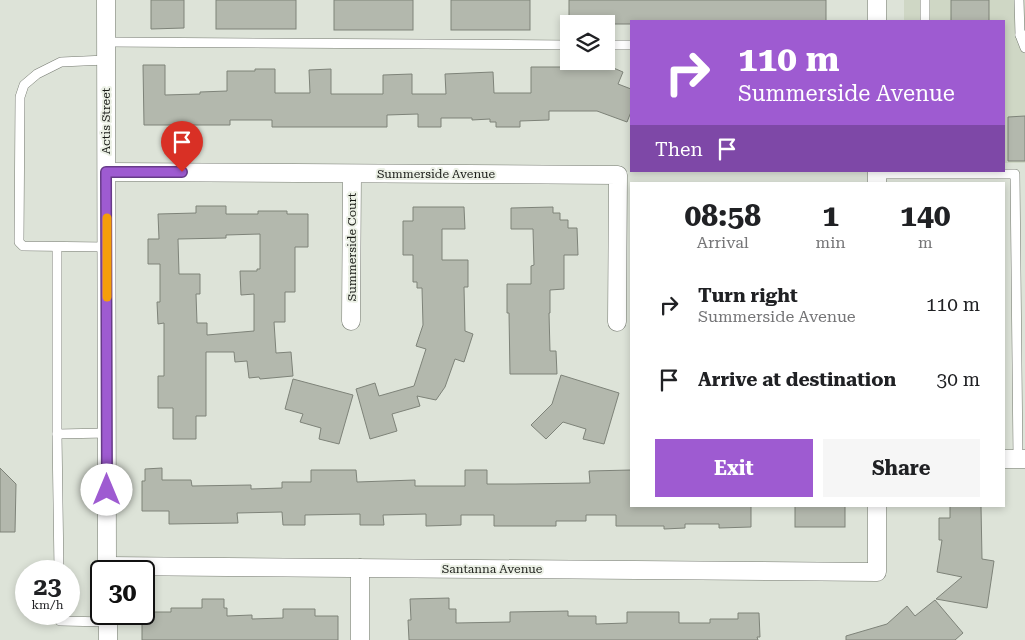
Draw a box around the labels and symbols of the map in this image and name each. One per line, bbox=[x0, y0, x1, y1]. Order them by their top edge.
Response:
street label: Actis Street bbox=[99, 87, 113, 154]
pin bbox=[161, 121, 203, 172]
street label: Summerside Avenue bbox=[377, 167, 496, 181]
street label: Summerside Court bbox=[345, 192, 359, 301]
position arrow bbox=[80, 463, 132, 515]
speed limit sign: 30 bbox=[90, 560, 155, 625]
street label: Santanna Avenue bbox=[442, 562, 543, 576]

